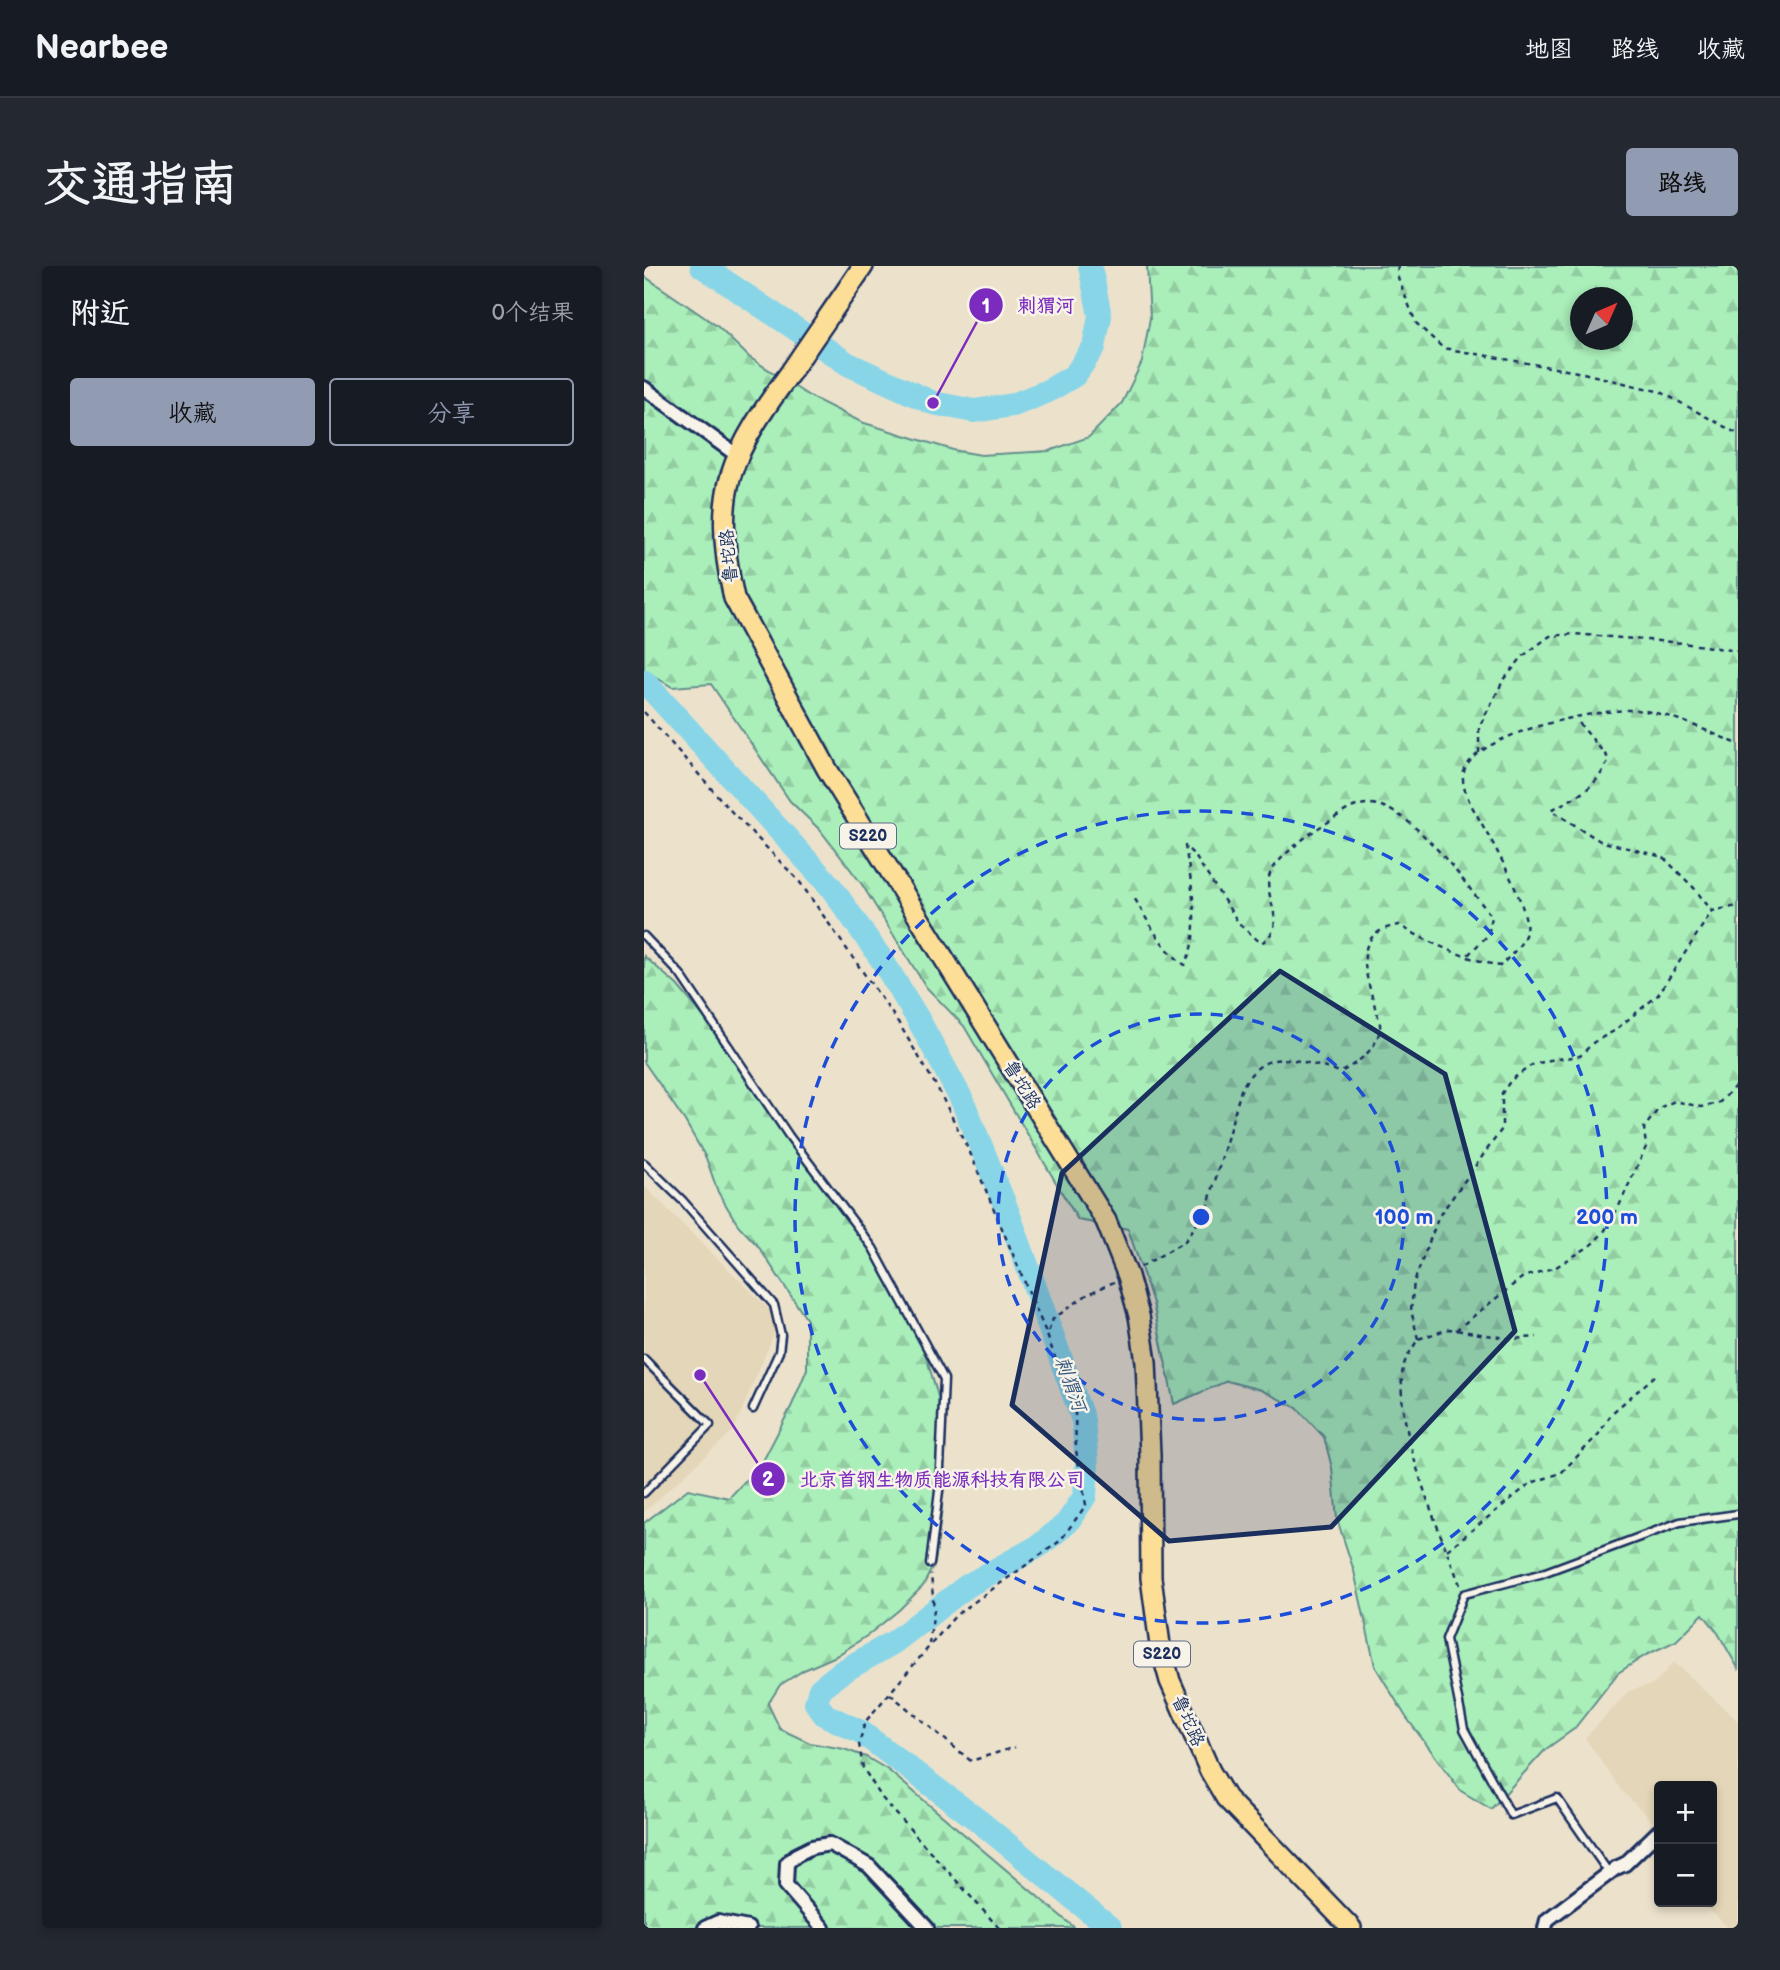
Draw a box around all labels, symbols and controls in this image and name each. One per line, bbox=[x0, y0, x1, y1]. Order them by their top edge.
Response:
text: Nearbee bbox=[35, 28, 168, 68]
text: 地图 bbox=[1525, 35, 1573, 64]
text: 路线 bbox=[1611, 35, 1659, 64]
text: 收藏 bbox=[1697, 35, 1745, 64]
button: 路线 bbox=[1626, 148, 1738, 216]
text: 交通指南 bbox=[42, 156, 238, 215]
callout: 刺猬河 bbox=[968, 285, 1088, 325]
north arrow bbox=[1570, 287, 1633, 350]
text: 1 bbox=[982, 294, 990, 319]
text: 刺猬河 bbox=[1017, 295, 1075, 318]
text: 附近 bbox=[70, 296, 130, 332]
text: 0个结果 bbox=[491, 299, 574, 327]
button: 收藏 bbox=[70, 378, 315, 446]
button: 分享 bbox=[329, 378, 574, 446]
street label: 鲁坨路 bbox=[716, 528, 742, 584]
road number: S220 bbox=[840, 824, 896, 848]
street label: 鲁坨路 bbox=[999, 1057, 1045, 1113]
centre of rings bbox=[1189, 1205, 1213, 1229]
text: 100 m bbox=[1375, 1205, 1433, 1230]
text: 200 m bbox=[1576, 1205, 1638, 1230]
water label: 刺猬河 bbox=[1049, 1353, 1092, 1418]
callout: 北京首钢生物质能源科技有限公司 bbox=[750, 1459, 1098, 1499]
text: 2 bbox=[762, 1467, 775, 1492]
text: 北京首钢生物质能源科技有限公司 bbox=[799, 1469, 1085, 1492]
road number: S220 bbox=[1134, 1642, 1190, 1666]
street label: 鲁坨路 bbox=[1167, 1692, 1209, 1750]
map controls bbox=[1654, 1781, 1717, 1907]
button: + bbox=[1654, 1781, 1717, 1844]
button: − bbox=[1654, 1844, 1717, 1907]

